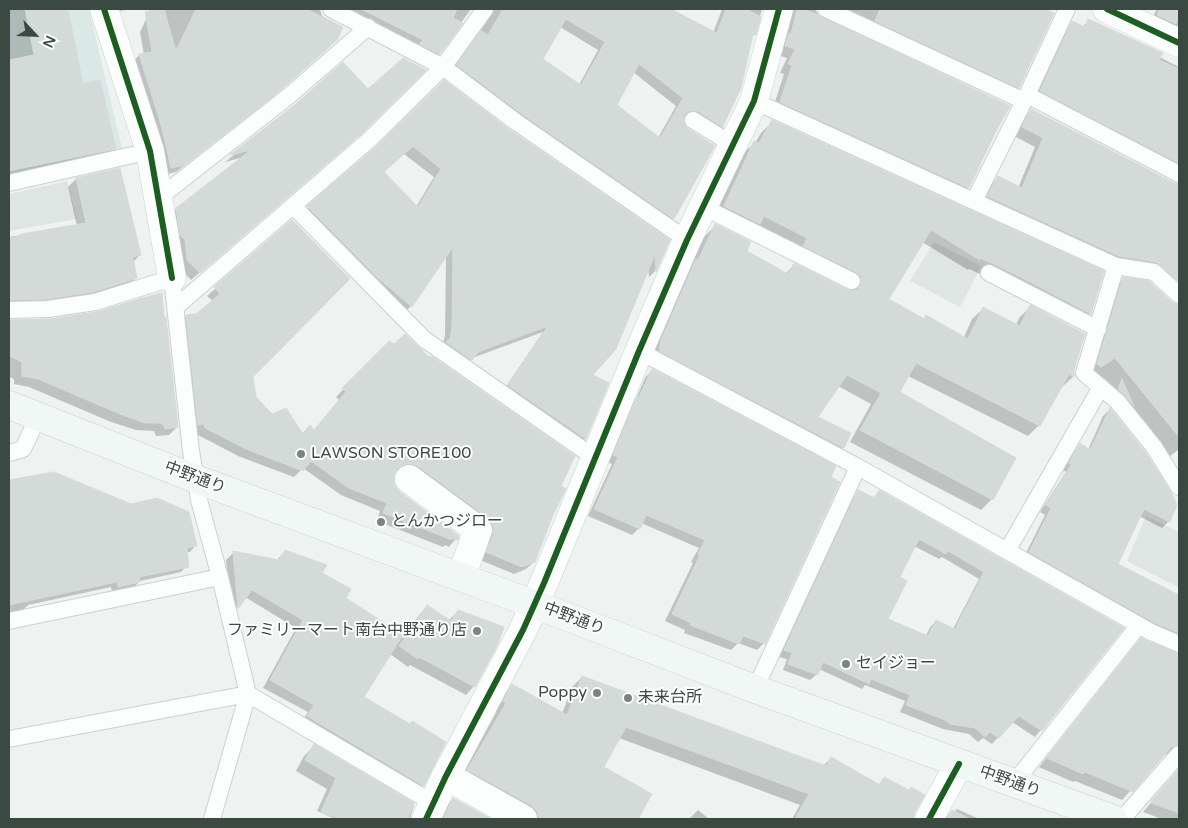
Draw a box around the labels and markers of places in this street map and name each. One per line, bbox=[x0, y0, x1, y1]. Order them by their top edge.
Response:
place label: LAWSON STORE100 bbox=[311, 444, 471, 464]
marker: LAWSON STORE100 bbox=[295, 448, 307, 460]
place label: とんかつジロー bbox=[391, 512, 503, 532]
marker: とんかつジロー bbox=[375, 516, 387, 528]
place label: ファミリーマート南台中野通り店 bbox=[227, 621, 467, 641]
marker: ファミリーマート南台中野通り店 bbox=[471, 625, 483, 637]
place label: セイジョー bbox=[856, 654, 936, 674]
marker: セイジョー bbox=[840, 658, 852, 670]
place label: Poppy bbox=[538, 683, 587, 703]
marker: Poppy bbox=[591, 687, 603, 699]
place label: 未来台所 bbox=[638, 688, 702, 708]
marker: 未来台所 bbox=[622, 692, 634, 704]

